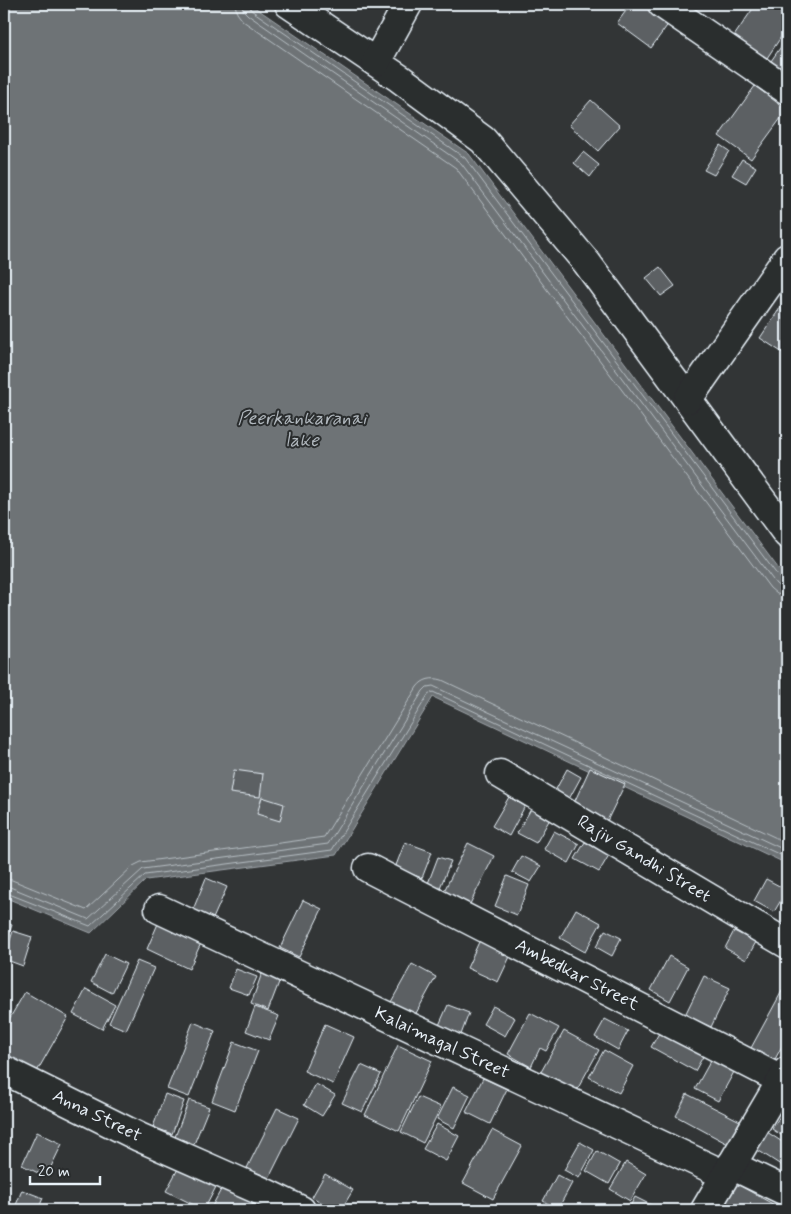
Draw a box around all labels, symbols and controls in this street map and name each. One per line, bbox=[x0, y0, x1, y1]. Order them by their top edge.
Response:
water label: Peerkankaranai lake bbox=[238, 406, 368, 453]
street label: Rajiv Gandhi Street bbox=[573, 810, 715, 909]
street label: Ambedkar Street bbox=[511, 933, 643, 1017]
street label: Kalaimagal Street bbox=[371, 1001, 513, 1085]
street label: Anna Street bbox=[48, 1084, 146, 1148]
scale bar bbox=[30, 1154, 100, 1186]
text: 20 m bbox=[38, 1162, 70, 1182]

